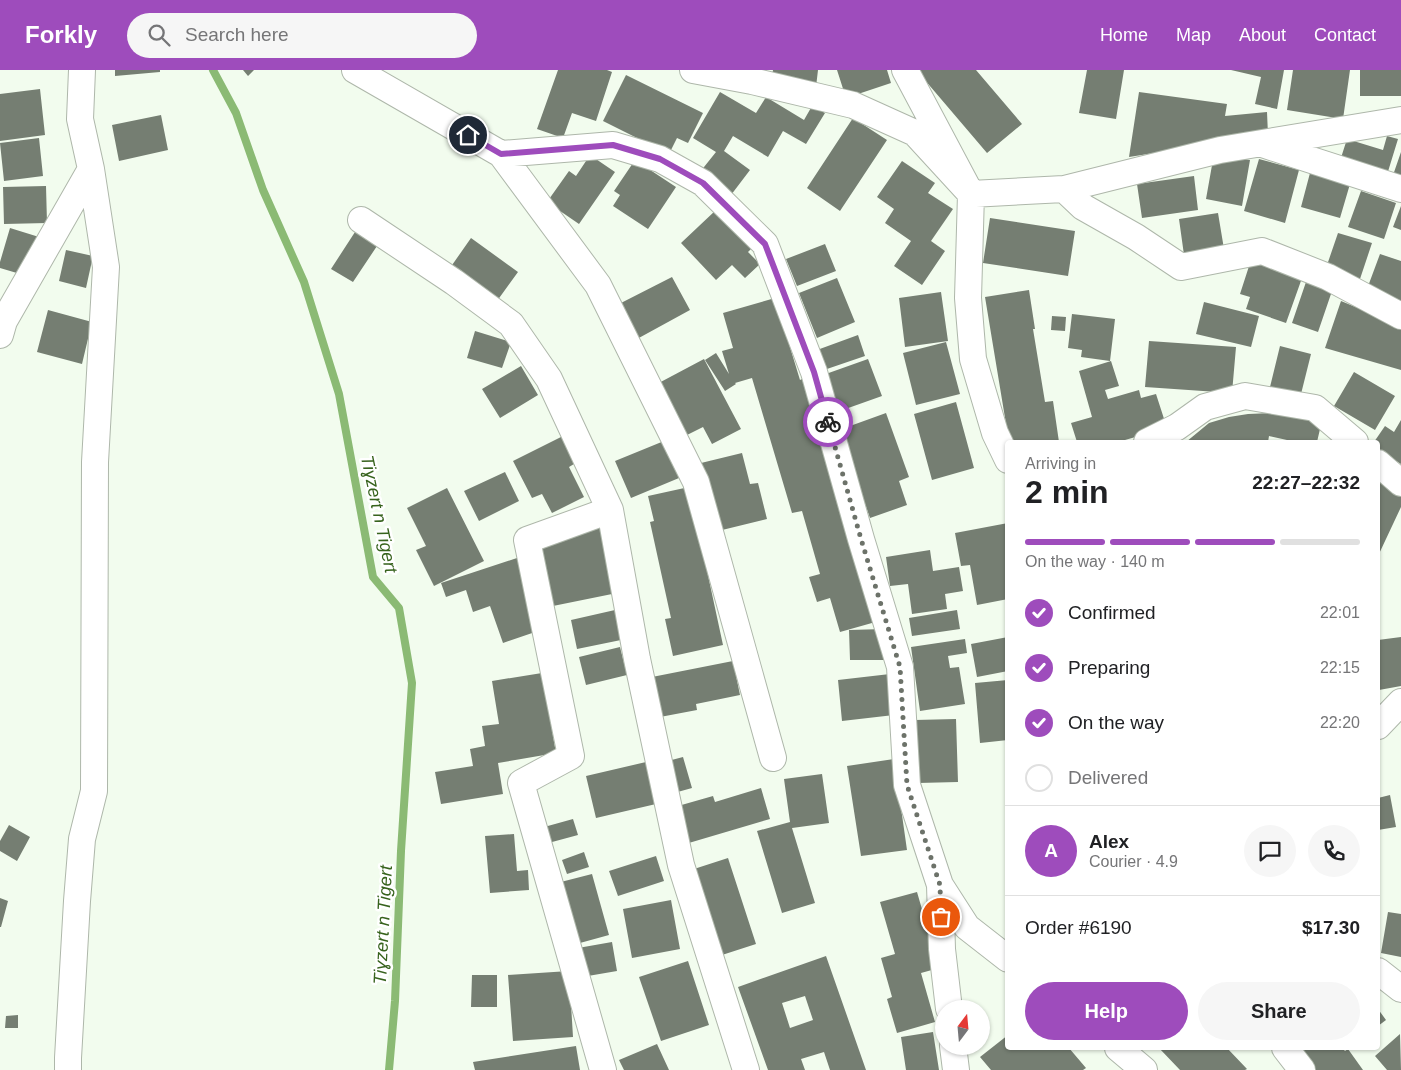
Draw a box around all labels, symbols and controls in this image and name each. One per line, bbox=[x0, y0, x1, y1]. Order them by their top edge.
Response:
search box bbox=[127, 13, 477, 58]
text: Forkly bbox=[25, 21, 97, 48]
icon: search bbox=[145, 21, 173, 49]
text: Search here bbox=[185, 24, 289, 45]
text: Home bbox=[1100, 25, 1148, 45]
text: Map bbox=[1176, 25, 1211, 45]
text: About bbox=[1239, 25, 1286, 45]
text: Contact bbox=[1314, 25, 1376, 45]
pin bbox=[447, 114, 489, 156]
icon: home bbox=[454, 121, 482, 149]
courier bbox=[803, 397, 853, 447]
icon: bike bbox=[814, 408, 842, 436]
water label: Tiɣzert n Tigert bbox=[357, 453, 401, 576]
text: Arriving in bbox=[1025, 455, 1096, 472]
text: 22:27–22:32 bbox=[1252, 472, 1360, 493]
text: 2 min bbox=[1025, 474, 1109, 510]
text: On the way · 140 m bbox=[1025, 553, 1165, 570]
icon: check bbox=[1025, 599, 1053, 627]
text: Confirmed bbox=[1068, 602, 1156, 623]
text: 22:01 bbox=[1320, 604, 1360, 621]
icon: check bbox=[1025, 654, 1053, 682]
text: Preparing bbox=[1068, 657, 1150, 678]
text: 22:15 bbox=[1320, 659, 1360, 676]
icon: check bbox=[1025, 709, 1053, 737]
text: On the way bbox=[1068, 712, 1164, 733]
text: 22:20 bbox=[1320, 714, 1360, 731]
text: Delivered bbox=[1068, 767, 1148, 788]
button: chat bbox=[1244, 825, 1296, 877]
button: phone bbox=[1308, 825, 1360, 877]
text: Alex bbox=[1089, 831, 1129, 852]
text: A bbox=[1044, 840, 1058, 861]
text: Courier · 4.9 bbox=[1089, 853, 1178, 870]
water label: Tiɣzert n Tigert bbox=[370, 864, 396, 985]
pin bbox=[920, 896, 962, 938]
icon: bag bbox=[927, 903, 955, 931]
text: Order #6190 bbox=[1025, 917, 1132, 938]
text: $17.30 bbox=[1302, 917, 1360, 938]
button: Help bbox=[1025, 982, 1188, 1040]
button: Share bbox=[1198, 982, 1360, 1040]
north arrow bbox=[935, 1000, 990, 1055]
map controls bbox=[935, 1000, 990, 1055]

